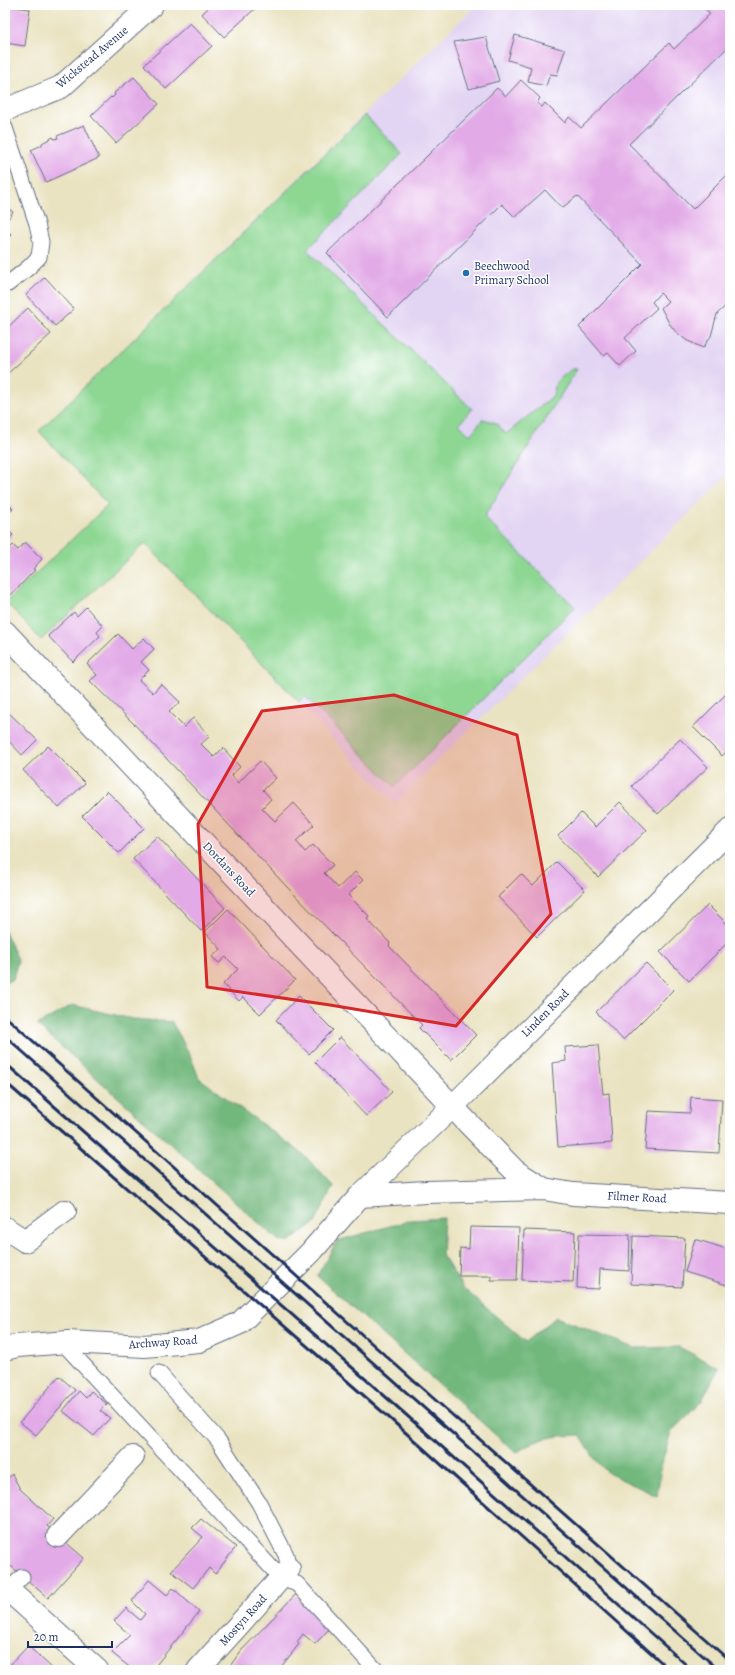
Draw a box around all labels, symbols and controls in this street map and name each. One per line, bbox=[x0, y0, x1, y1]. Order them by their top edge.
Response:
street label: Wickstead Avenue bbox=[52, 22, 131, 93]
place label: Beechwood Primary School bbox=[474, 258, 549, 288]
marker: Beechwood Primary School bbox=[461, 268, 471, 278]
street label: Dordans Road bbox=[199, 838, 259, 900]
street label: Linden Road bbox=[517, 985, 573, 1041]
street label: Filmer Road bbox=[607, 1187, 668, 1207]
street label: Archway Road bbox=[127, 1332, 198, 1352]
street label: Mostyn Road bbox=[216, 1590, 271, 1649]
scale bar bbox=[28, 1623, 112, 1649]
text: 20 m bbox=[34, 1629, 58, 1645]

